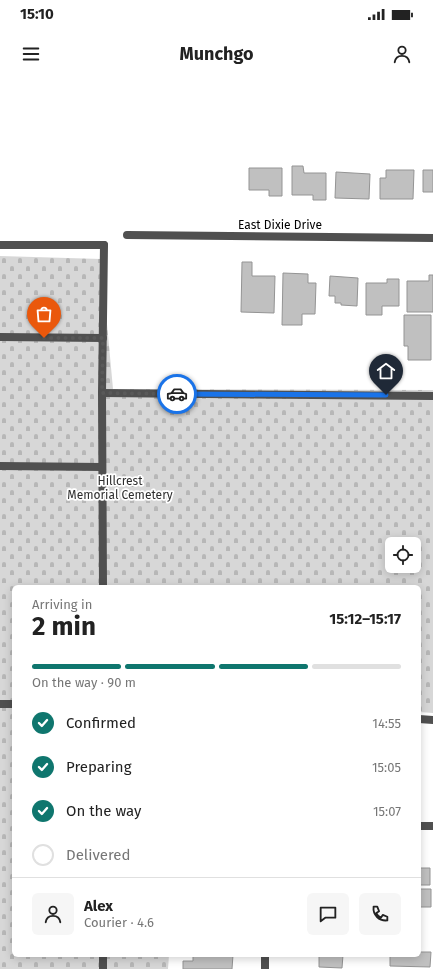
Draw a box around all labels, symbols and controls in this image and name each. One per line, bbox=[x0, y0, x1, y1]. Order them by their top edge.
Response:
text: 15:10 bbox=[20, 5, 54, 23]
icon: menu bbox=[20, 43, 42, 65]
text: Munchgo bbox=[180, 43, 253, 65]
icon: person bbox=[391, 43, 413, 65]
street label: East Dixie Drive bbox=[238, 218, 322, 232]
pin bbox=[27, 297, 61, 338]
icon: bag bbox=[33, 303, 55, 325]
pin bbox=[369, 354, 403, 395]
icon: home bbox=[375, 360, 397, 382]
courier bbox=[157, 374, 197, 414]
icon: car bbox=[166, 383, 188, 405]
park label: Hillcrest Memorial Cemetery bbox=[67, 474, 173, 502]
map controls bbox=[385, 537, 421, 573]
button: locate bbox=[385, 537, 421, 573]
text: Arriving in bbox=[32, 597, 92, 612]
text: 15:12–15:17 bbox=[329, 610, 401, 628]
text: 2 min bbox=[32, 611, 96, 642]
text: On the way · 90 m bbox=[32, 675, 136, 690]
icon: check bbox=[32, 712, 54, 734]
text: Confirmed bbox=[66, 714, 136, 732]
text: 14:55 bbox=[372, 716, 401, 731]
icon: check bbox=[32, 756, 54, 778]
text: Preparing bbox=[66, 758, 131, 776]
text: 15:05 bbox=[372, 760, 401, 775]
icon: check bbox=[32, 800, 54, 822]
text: On the way bbox=[66, 802, 141, 820]
text: 15:07 bbox=[373, 804, 401, 819]
text: Delivered bbox=[66, 846, 130, 864]
button: person bbox=[32, 893, 74, 935]
button: chat bbox=[307, 893, 349, 935]
button: phone bbox=[359, 893, 401, 935]
text: Alex bbox=[84, 897, 113, 915]
text: Courier · 4.6 bbox=[84, 915, 154, 930]

